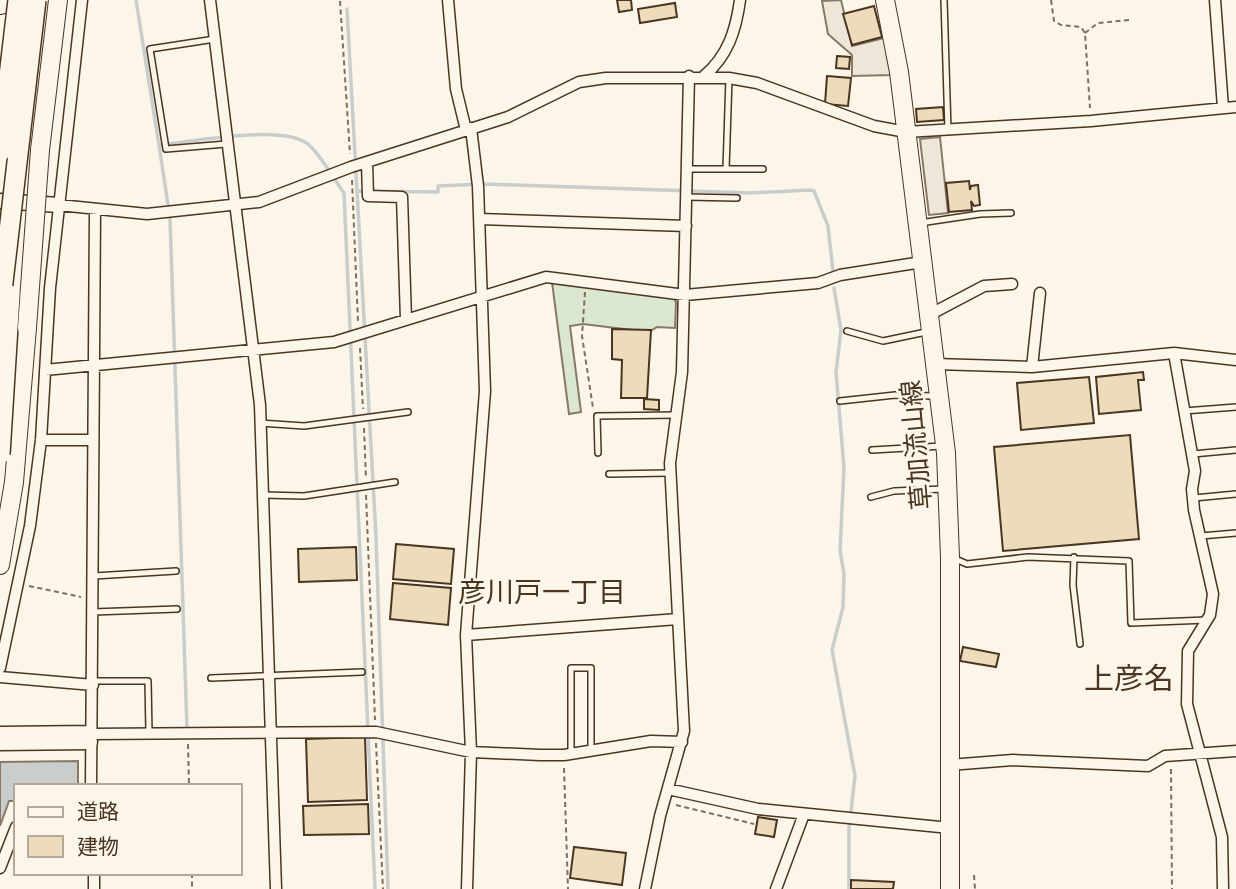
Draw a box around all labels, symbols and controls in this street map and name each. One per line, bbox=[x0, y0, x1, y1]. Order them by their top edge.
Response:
street label: 草加流山線 bbox=[894, 379, 938, 511]
district label: 彦川戸一丁目 bbox=[458, 575, 626, 609]
district label: 上彦名 bbox=[1084, 660, 1174, 697]
legend bbox=[14, 784, 242, 875]
text: 道路 bbox=[77, 799, 119, 824]
text: 建物 bbox=[77, 834, 119, 859]

